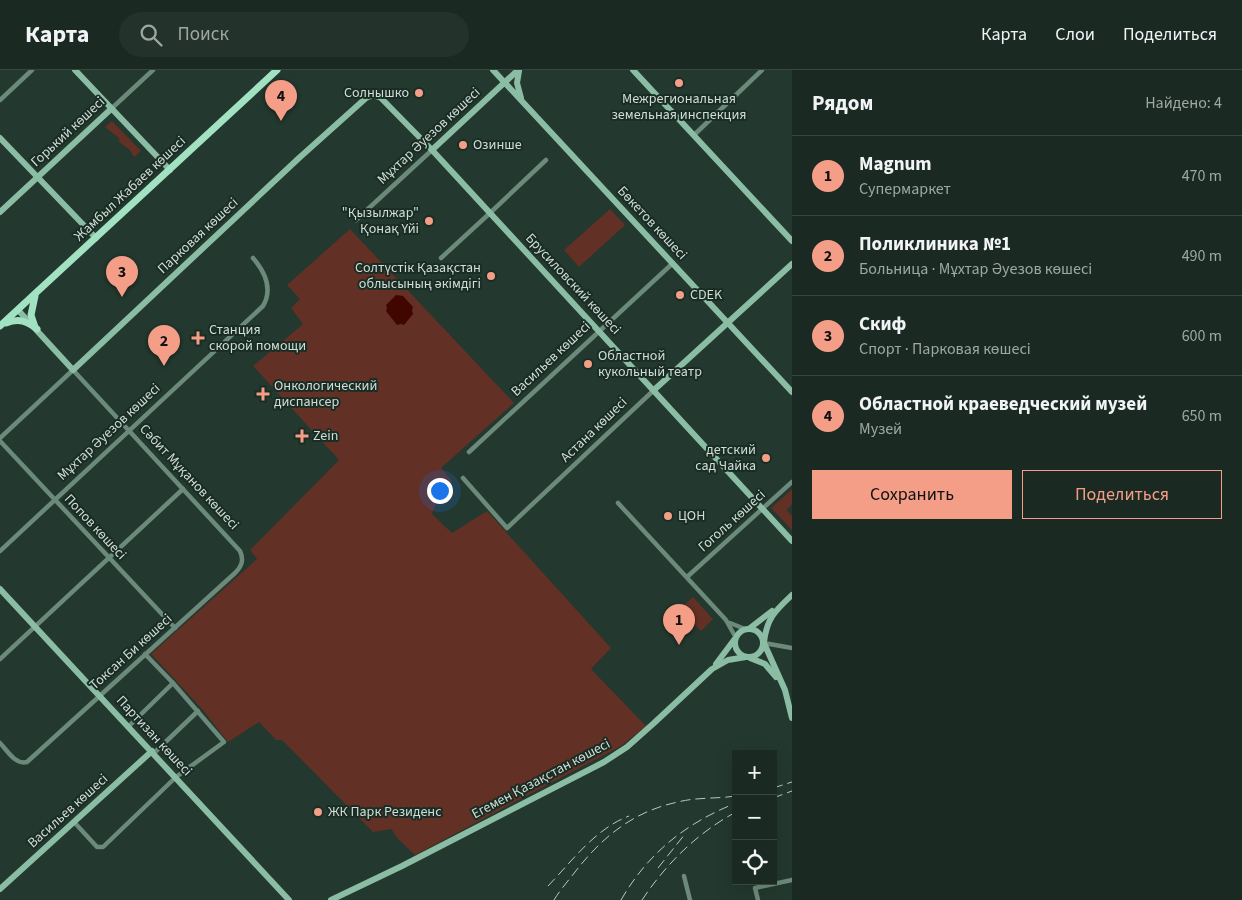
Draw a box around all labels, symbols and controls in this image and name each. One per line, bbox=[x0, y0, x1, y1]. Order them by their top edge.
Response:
search box bbox=[119, 12, 469, 57]
text: Карта bbox=[25, 17, 89, 52]
icon: search bbox=[137, 21, 165, 49]
text: Поиск bbox=[177, 21, 229, 48]
text: Карта bbox=[981, 22, 1027, 47]
text: Слои bbox=[1055, 22, 1095, 47]
text: Поделиться bbox=[1123, 22, 1217, 47]
marker: Межрегиональная земельная инспекция bbox=[673, 77, 685, 89]
pin: 4 bbox=[265, 80, 297, 121]
place label: Солнышко bbox=[344, 83, 409, 103]
street label: Мұхтар Әуезов көшесі bbox=[373, 83, 485, 189]
marker: Солнышко bbox=[413, 87, 425, 99]
text: Рядом bbox=[812, 88, 873, 118]
place label: Межрегиональная земельная инспекция bbox=[611, 89, 747, 125]
street label: Горький көшесі bbox=[27, 92, 109, 172]
text: Найдено: 4 bbox=[1145, 92, 1222, 114]
street label: Жамбыл Жабаев көшесі bbox=[70, 132, 190, 246]
place label: Озинше bbox=[473, 135, 522, 155]
marker: Озинше bbox=[457, 139, 469, 151]
text: Magnum bbox=[859, 151, 932, 178]
text: 1 bbox=[824, 165, 832, 187]
text: 470 m bbox=[1182, 165, 1222, 187]
text: Супермаркет bbox=[859, 178, 951, 200]
street label: Бөкетов көшесі bbox=[612, 182, 692, 264]
street label: Парковая көшесі bbox=[153, 193, 243, 279]
place label: "Қызылжар" Қонақ Үйі bbox=[342, 203, 419, 239]
marker: "Қызылжар" Қонақ Үйі bbox=[423, 215, 435, 227]
street label: Брусиловский көшесі bbox=[521, 229, 625, 339]
text: Поликлиника №1 bbox=[859, 231, 1011, 258]
text: 2 bbox=[824, 245, 832, 267]
text: 490 m bbox=[1182, 245, 1222, 267]
pin: 3 bbox=[106, 256, 138, 297]
place label: Солтүстік Қазақстан облысының әкімдігі bbox=[355, 258, 481, 294]
text: Больница · Мұхтар Әуезов көшесі bbox=[859, 258, 1092, 280]
marker: Солтүстік Қазақстан облысының әкімдігі bbox=[485, 270, 497, 282]
place label: CDEK bbox=[690, 285, 723, 305]
marker: CDEK bbox=[674, 289, 686, 301]
text: Скиф bbox=[859, 311, 906, 338]
street label: Васильев көшесі bbox=[507, 317, 595, 401]
place label: Станция скорой помощи bbox=[209, 320, 306, 356]
pin: 2 bbox=[148, 325, 180, 366]
text: 3 bbox=[824, 325, 832, 347]
text: 600 m bbox=[1182, 325, 1222, 347]
marker: Станция скорой помощи bbox=[191, 331, 205, 345]
text: Спорт · Парковая көшесі bbox=[859, 338, 1031, 360]
place label: Областной кукольный театр bbox=[598, 346, 702, 382]
marker: Областной кукольный театр bbox=[582, 358, 594, 370]
place label: Онкологический диспансер bbox=[274, 376, 377, 412]
street label: Мұхтар Әуезов көшесі bbox=[53, 379, 165, 485]
marker: Онкологический диспансер bbox=[256, 387, 270, 401]
text: Областной краеведческий музей bbox=[859, 391, 1147, 418]
street label: Астана көшесі bbox=[556, 393, 632, 467]
text: 4 bbox=[824, 405, 832, 427]
text: 650 m bbox=[1182, 405, 1222, 427]
text: Музей bbox=[859, 418, 902, 440]
street label: Сәбит Мұқанов көшесі bbox=[135, 420, 243, 534]
place label: Zein bbox=[313, 426, 338, 446]
marker: Zein bbox=[295, 429, 309, 443]
place label: детский сад Чайка bbox=[695, 440, 756, 476]
marker: детский сад Чайка bbox=[760, 452, 772, 464]
button: Сохранить bbox=[812, 470, 1012, 519]
button: Поделиться bbox=[1022, 470, 1222, 519]
your location bbox=[427, 478, 453, 504]
street label: Гоголь көшесі bbox=[694, 485, 770, 557]
street label: Попов көшесі bbox=[59, 490, 131, 564]
place label: ЦОН bbox=[678, 506, 705, 526]
marker: ЦОН bbox=[662, 510, 674, 522]
pin: 1 bbox=[663, 604, 695, 645]
street label: Токсан Би көшесі bbox=[85, 609, 177, 695]
street label: Партизан көшесі bbox=[111, 691, 197, 781]
street label: Егемен Қазақстан көшесі bbox=[468, 734, 614, 824]
map controls bbox=[732, 750, 777, 885]
button: + bbox=[732, 750, 777, 795]
street label: Васильев көшесі bbox=[23, 769, 113, 853]
button: − bbox=[732, 795, 777, 840]
place label: ЖК Парк Резиденс bbox=[328, 802, 442, 822]
marker: ЖК Парк Резиденс bbox=[312, 806, 324, 818]
button: locate bbox=[732, 840, 777, 885]

